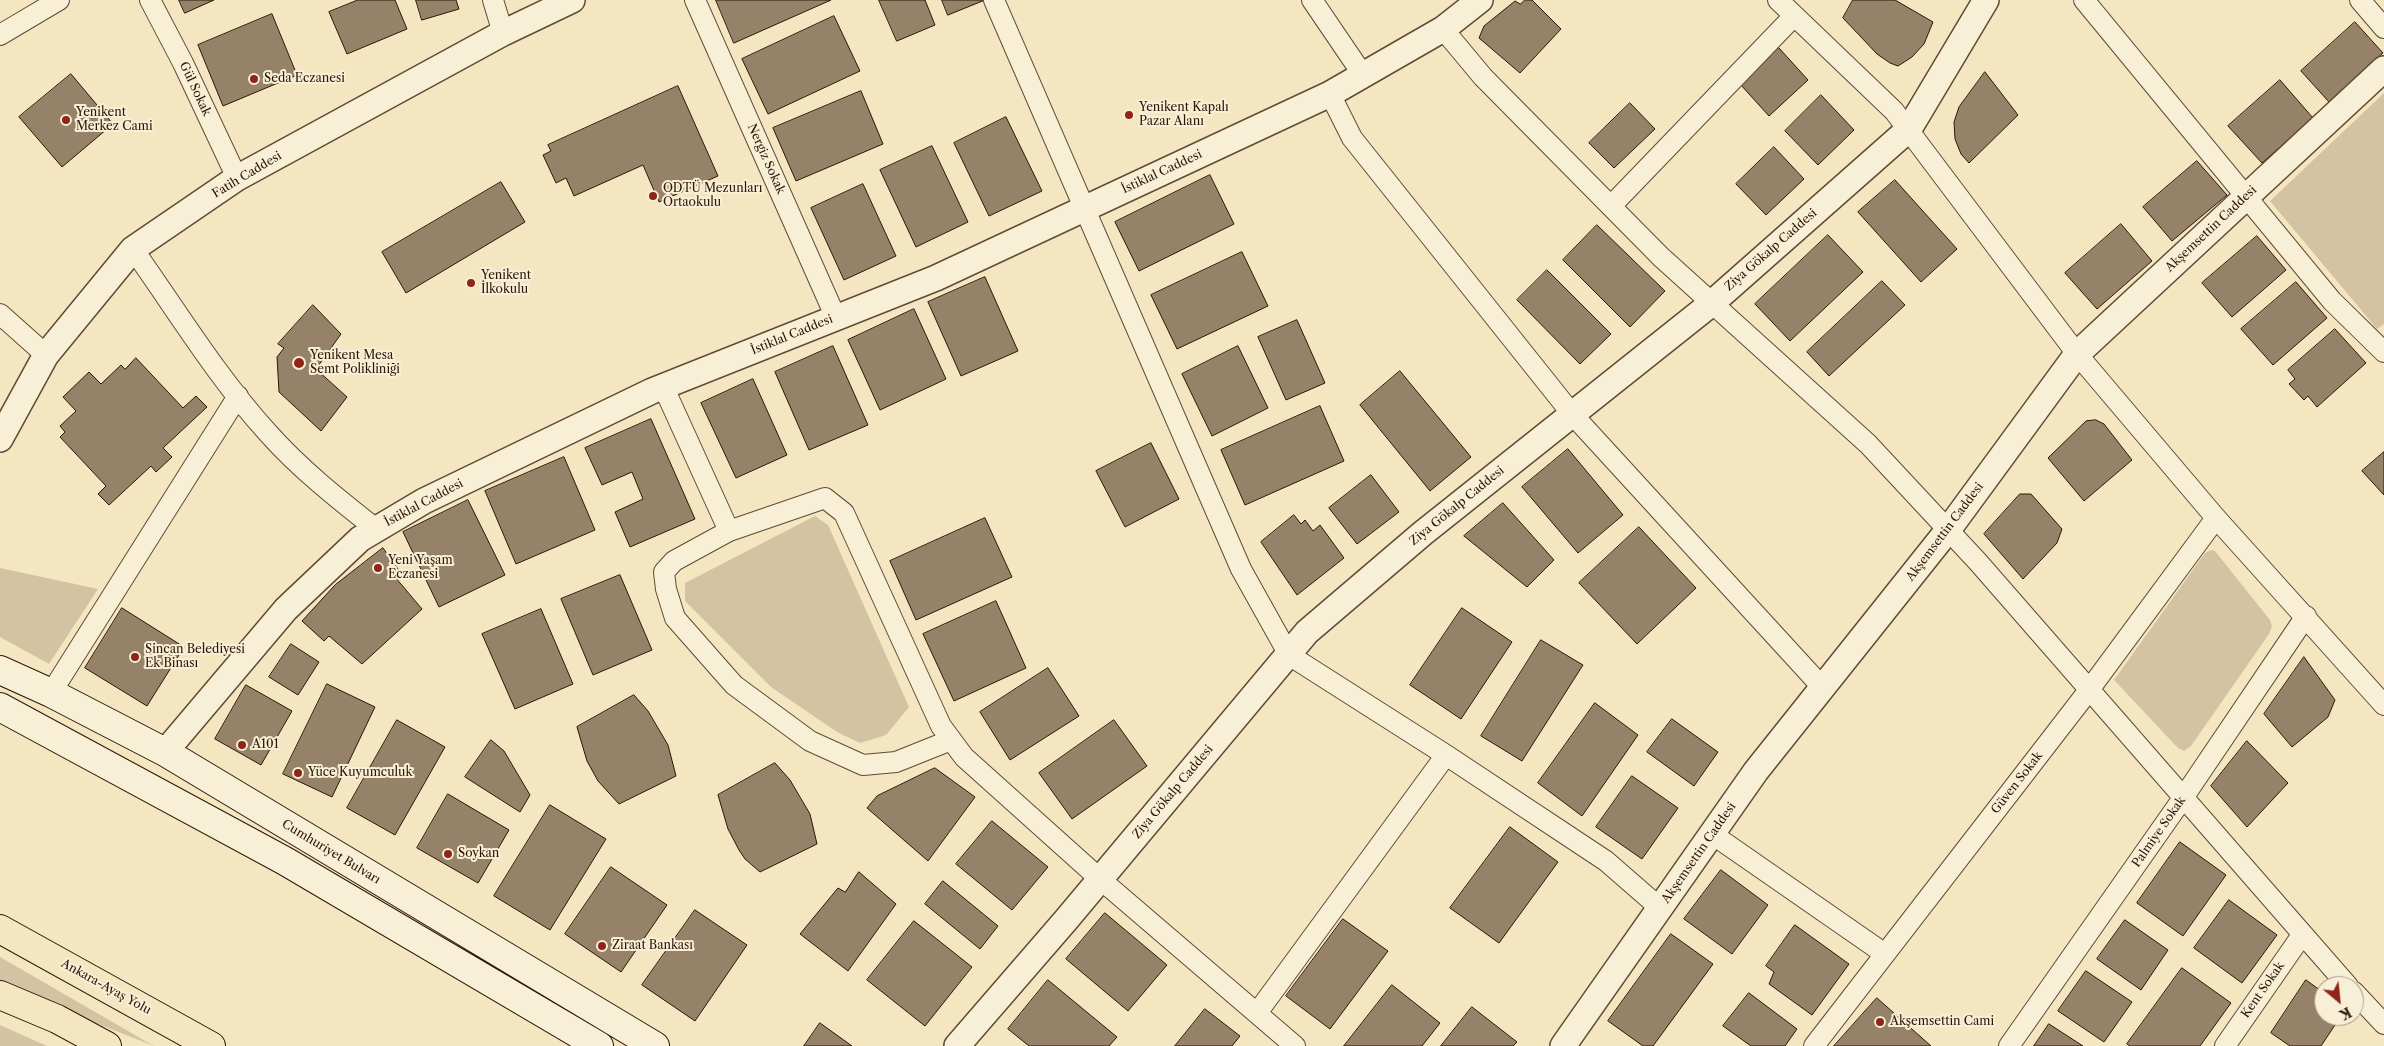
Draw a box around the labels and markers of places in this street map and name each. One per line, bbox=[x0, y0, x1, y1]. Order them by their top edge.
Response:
place label: Seda Eczanesi bbox=[264, 72, 345, 86]
marker: Seda Eczanesi bbox=[248, 73, 260, 85]
place label: Yenikent Kapalı Pazar Alanı bbox=[1139, 101, 1229, 129]
place label: Yenikent Merkez Cami bbox=[76, 106, 153, 134]
marker: Yenikent Kapalı Pazar Alanı bbox=[1123, 109, 1135, 121]
marker: Yenikent Merkez Cami bbox=[60, 114, 72, 126]
place label: ODTÜ Mezunları Ortaokulu bbox=[663, 182, 762, 210]
marker: ODTÜ Mezunları Ortaokulu bbox=[647, 190, 659, 202]
place label: Yenikent İlkokulu bbox=[481, 269, 531, 297]
marker: Yenikent İlkokulu bbox=[465, 277, 477, 289]
place label: Yenikent Mesa Semt Polikliniği bbox=[310, 349, 400, 377]
marker: Yenikent Mesa Semt Polikliniği bbox=[292, 356, 306, 370]
place label: Yeni Yaşam Eczanesi bbox=[388, 554, 453, 582]
marker: Yeni Yaşam Eczanesi bbox=[372, 562, 384, 574]
place label: Sincan Belediyesi Ek Binası bbox=[145, 643, 245, 671]
marker: Sincan Belediyesi Ek Binası bbox=[129, 651, 141, 663]
place label: A101 bbox=[252, 738, 279, 752]
marker: A101 bbox=[236, 739, 248, 751]
place label: Yüce Kuyumculuk bbox=[308, 766, 412, 780]
marker: Yüce Kuyumculuk bbox=[292, 767, 304, 779]
place label: Soykan bbox=[458, 847, 499, 861]
marker: Soykan bbox=[442, 848, 454, 860]
place label: Ziraat Bankası bbox=[612, 939, 693, 953]
marker: Ziraat Bankası bbox=[596, 940, 608, 952]
place label: Akşemsettin Cami bbox=[1890, 1015, 1994, 1029]
marker: Akşemsettin Cami bbox=[1874, 1016, 1886, 1028]

